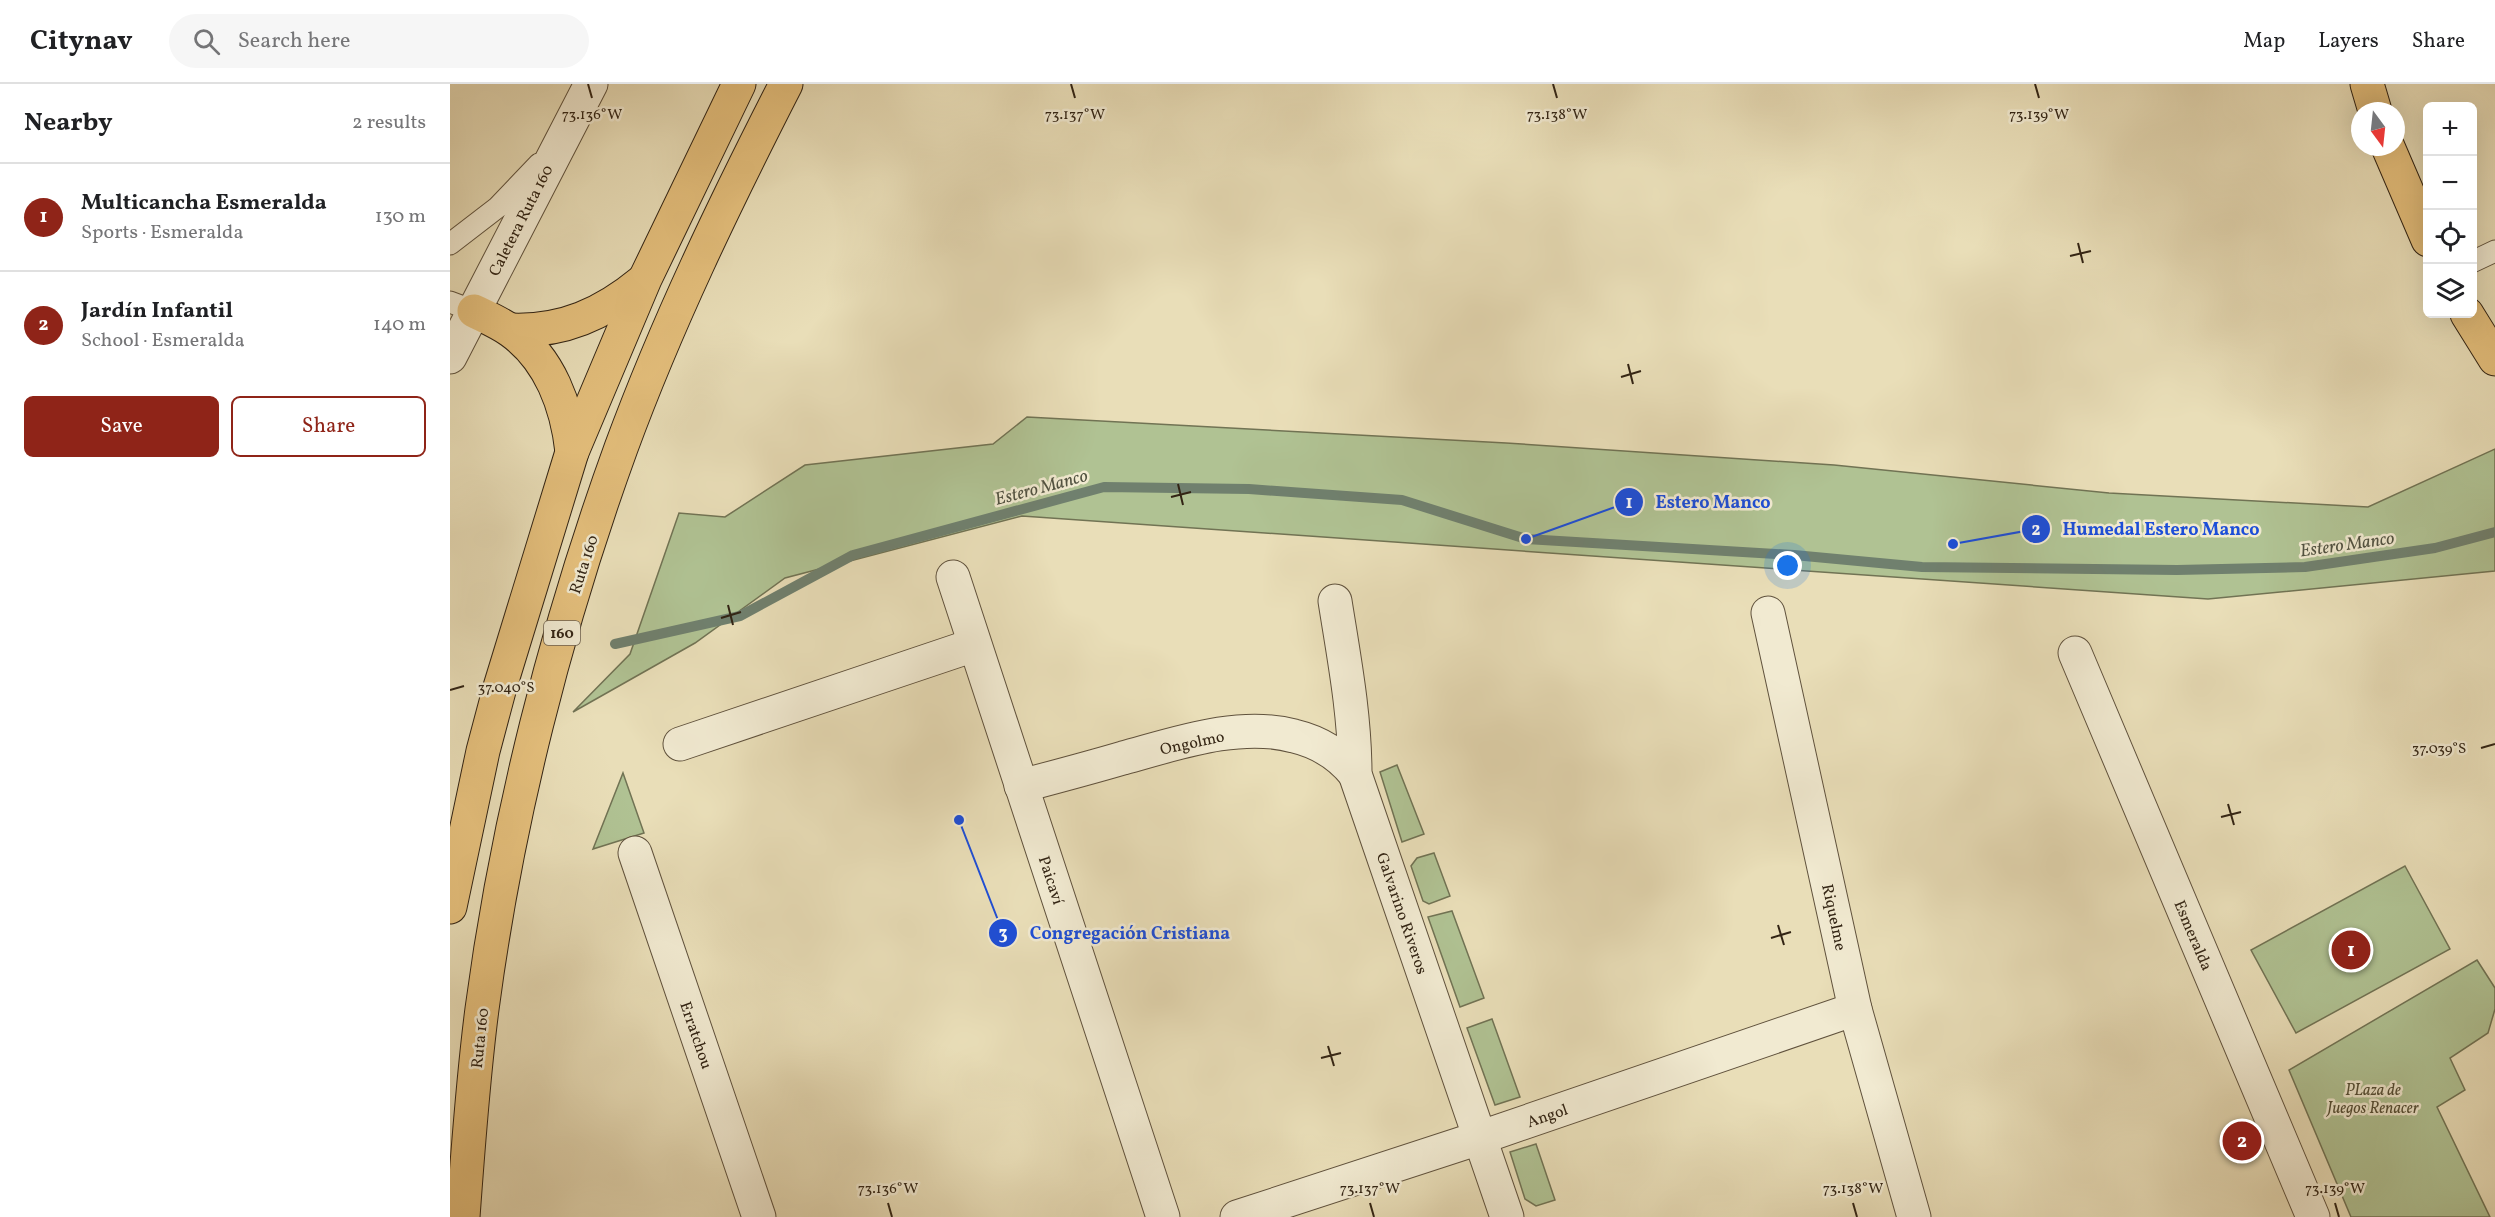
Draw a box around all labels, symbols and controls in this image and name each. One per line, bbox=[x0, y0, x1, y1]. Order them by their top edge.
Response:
search box bbox=[169, 14, 589, 68]
text: Citynav bbox=[30, 22, 133, 61]
icon: search bbox=[190, 25, 223, 58]
text: Search here bbox=[238, 26, 350, 57]
text: Map bbox=[2243, 27, 2285, 56]
text: Layers bbox=[2318, 27, 2379, 56]
text: Share bbox=[2412, 27, 2465, 56]
north arrow bbox=[2351, 102, 2405, 156]
map controls bbox=[2423, 102, 2477, 318]
button: + bbox=[2423, 102, 2477, 156]
text: Nearby bbox=[24, 105, 113, 141]
text: 73.136°W bbox=[562, 105, 622, 126]
text: 73.137°W bbox=[1045, 105, 1105, 126]
text: 73.138°W bbox=[1527, 105, 1587, 126]
text: 73.139°W bbox=[2009, 105, 2069, 126]
text: 2 results bbox=[352, 109, 426, 137]
button: − bbox=[2423, 156, 2477, 210]
street label: Caletera Ruta 160 bbox=[484, 161, 559, 280]
text: Multicancha Esmeralda bbox=[81, 188, 327, 219]
text: 1 bbox=[39, 203, 48, 231]
text: 130 m bbox=[375, 203, 426, 231]
button: locate bbox=[2423, 210, 2477, 264]
text: Sports · Esmeralda bbox=[81, 219, 243, 247]
button: layers bbox=[2423, 264, 2477, 318]
text: Jardín Infantil bbox=[81, 296, 233, 327]
text: 2 bbox=[38, 311, 49, 339]
text: 140 m bbox=[373, 311, 426, 339]
text: School · Esmeralda bbox=[81, 327, 245, 355]
button: Save bbox=[24, 396, 219, 457]
button: Share bbox=[231, 396, 426, 457]
water label: Estero Manco bbox=[992, 464, 1091, 513]
callout: Estero Manco bbox=[1614, 484, 1783, 520]
text: 1 bbox=[1625, 491, 1633, 516]
text: Estero Manco bbox=[1655, 491, 1771, 516]
callout: Humedal Estero Manco bbox=[2021, 511, 2272, 547]
text: 2 bbox=[2031, 518, 2041, 543]
text: Humedal Estero Manco bbox=[2062, 518, 2260, 543]
water label: Estero Manco bbox=[2298, 526, 2396, 564]
street label: Ruta 160 bbox=[565, 532, 605, 597]
your location bbox=[1773, 551, 1802, 580]
road number: 160 bbox=[544, 621, 580, 645]
text: 37.040°S bbox=[477, 678, 535, 699]
street label: Ongolmo bbox=[1158, 726, 1227, 761]
text: 37.039°S bbox=[2412, 739, 2466, 760]
street label: Galvarino Riveros bbox=[1370, 850, 1432, 978]
street label: Paicaví bbox=[1032, 853, 1068, 908]
street label: Riquelme bbox=[1815, 882, 1851, 953]
street label: Esmeralda bbox=[2167, 897, 2217, 974]
callout: Congregación Cristiana bbox=[988, 915, 1242, 951]
text: 3 bbox=[998, 922, 1008, 947]
text: Congregación Cristiana bbox=[1030, 922, 1230, 947]
pin: 1 bbox=[2332, 928, 2370, 972]
street label: Erratchou bbox=[673, 999, 717, 1072]
street label: Ruta 160 bbox=[467, 1007, 495, 1070]
park label: PLaza de Juegos Renacer bbox=[2325, 1080, 2420, 1120]
street label: Angol bbox=[1524, 1100, 1571, 1134]
pin: 2 bbox=[2222, 1118, 2262, 1164]
text: 73.136°W bbox=[858, 1179, 918, 1200]
text: 73.137°W bbox=[1340, 1179, 1400, 1200]
text: 73.138°W bbox=[1823, 1179, 1883, 1200]
text: 73.139°W bbox=[2305, 1179, 2365, 1200]

